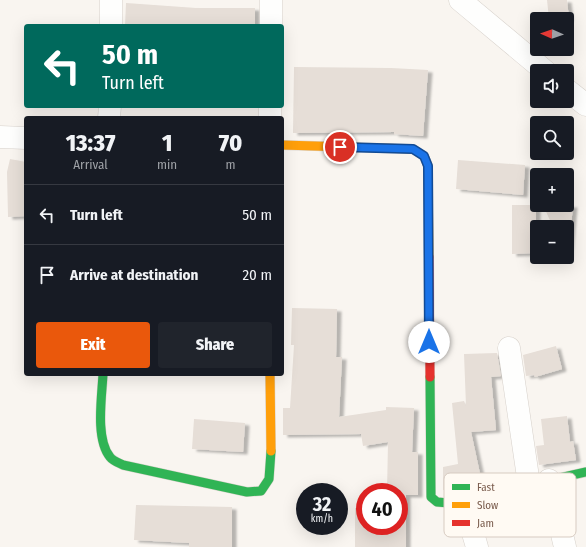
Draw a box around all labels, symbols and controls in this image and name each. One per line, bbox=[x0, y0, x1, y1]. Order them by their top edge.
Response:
north arrow bbox=[530, 12, 574, 56]
map controls bbox=[530, 12, 574, 264]
text: 50 m bbox=[102, 38, 158, 71]
icon: left bbox=[36, 40, 88, 92]
button: sound bbox=[530, 64, 574, 108]
text: Turn left bbox=[102, 72, 164, 94]
button: search bbox=[530, 116, 574, 160]
text: 13:37 bbox=[66, 129, 115, 157]
text: 1 bbox=[162, 129, 172, 157]
text: 70 bbox=[219, 129, 242, 157]
pin bbox=[323, 130, 357, 164]
icon: arrive bbox=[329, 136, 351, 158]
text: Arrival bbox=[73, 157, 108, 172]
text: min bbox=[157, 157, 177, 172]
text: m bbox=[226, 157, 236, 172]
button: + bbox=[530, 168, 574, 212]
icon: left bbox=[36, 204, 58, 226]
text: Turn left bbox=[70, 206, 123, 224]
text: 50 m bbox=[242, 206, 272, 224]
button: − bbox=[530, 220, 574, 264]
icon: arrive bbox=[36, 264, 58, 286]
text: Arrive at destination bbox=[70, 266, 198, 284]
text: 20 m bbox=[243, 266, 272, 284]
position arrow bbox=[408, 321, 450, 363]
button: Exit bbox=[36, 322, 150, 368]
button: Share bbox=[158, 322, 272, 368]
legend bbox=[444, 473, 576, 537]
text: Fast bbox=[477, 481, 495, 494]
speed limit sign: 40 bbox=[356, 483, 408, 535]
text: 32 bbox=[313, 492, 331, 516]
text: Slow bbox=[477, 499, 498, 512]
text: km/h bbox=[311, 513, 333, 525]
text: Jam bbox=[477, 517, 494, 530]

